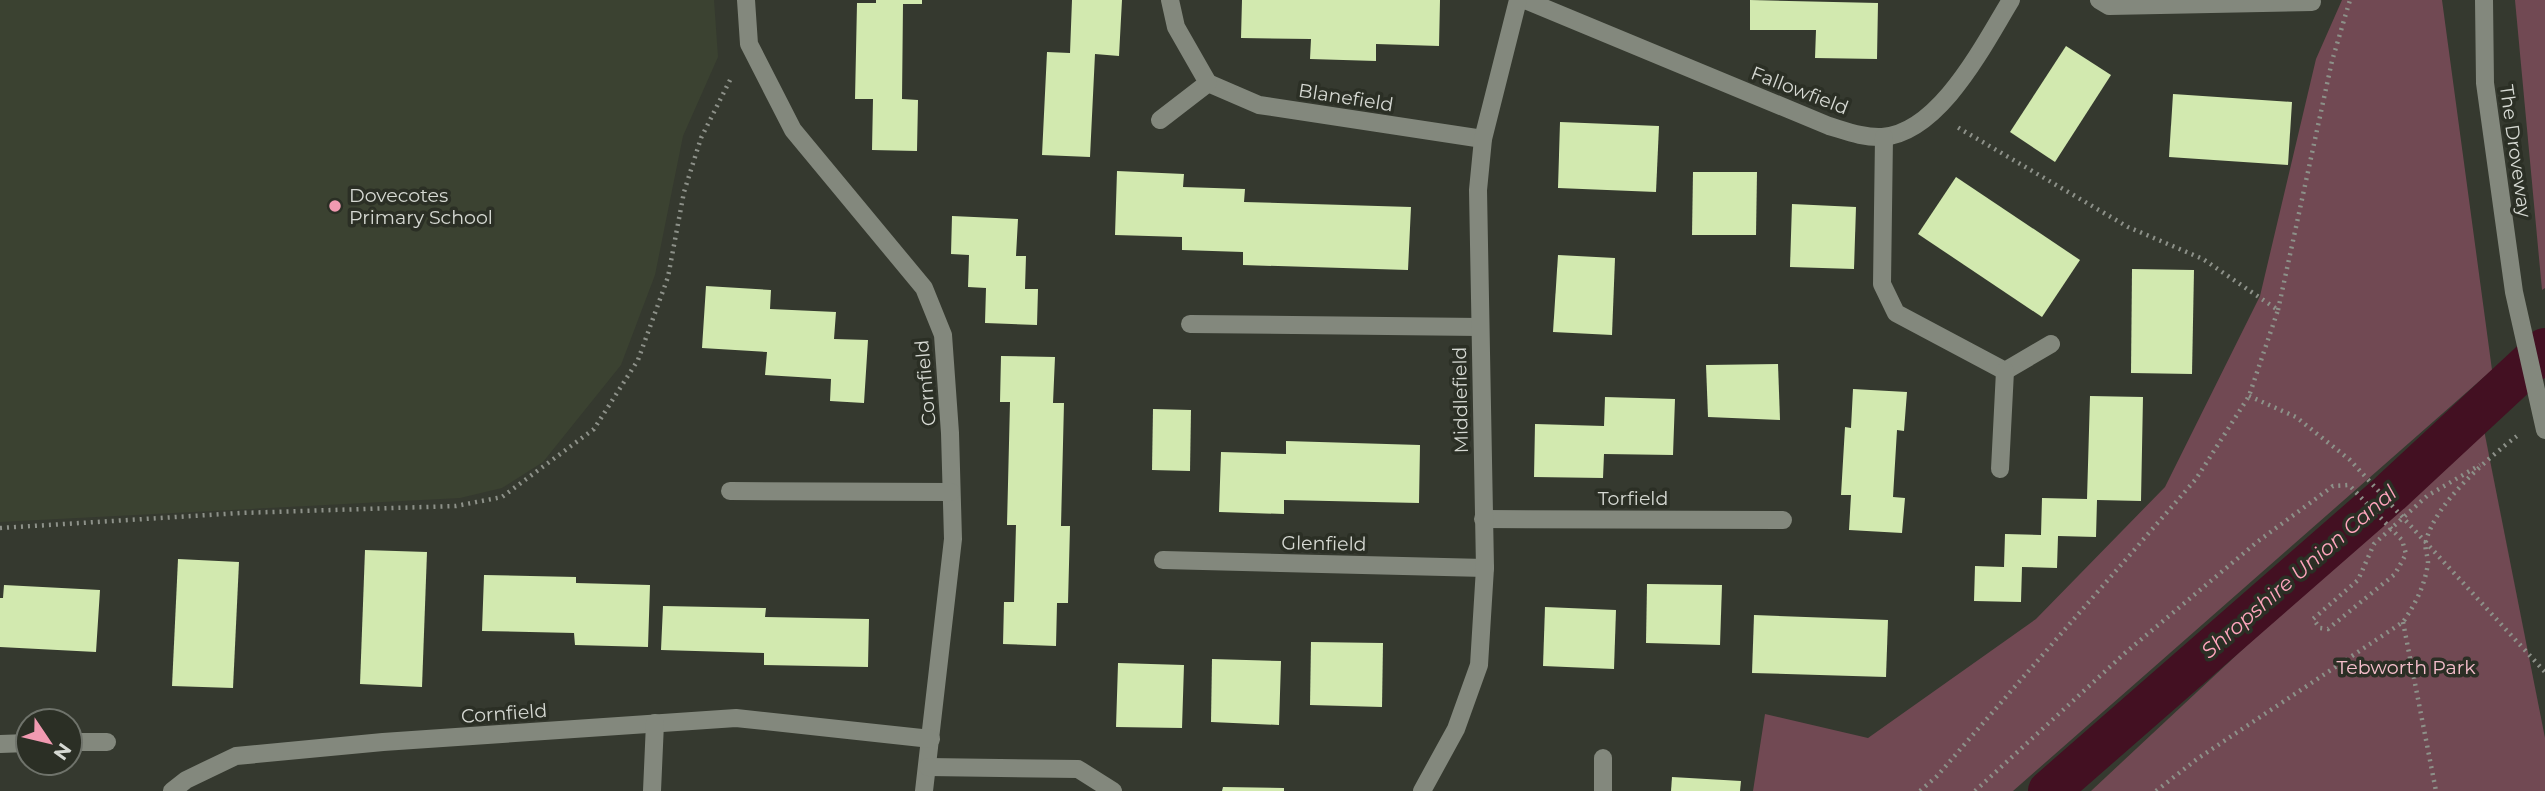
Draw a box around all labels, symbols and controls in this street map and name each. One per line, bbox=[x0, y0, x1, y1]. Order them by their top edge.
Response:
street label: Fallowfield bbox=[1748, 61, 1852, 120]
street label: Blanefield bbox=[1297, 79, 1395, 116]
street label: The Droveway bbox=[2495, 83, 2536, 220]
place label: Dovecotes Primary School bbox=[349, 184, 493, 229]
marker: Dovecotes Primary School bbox=[327, 198, 343, 214]
street label: Cornfield bbox=[910, 339, 941, 427]
street label: Middlefield bbox=[1448, 346, 1473, 454]
water label: Shropshire Union Canal bbox=[2196, 480, 2402, 663]
street label: Torfield bbox=[1598, 487, 1668, 510]
street label: Glenfield bbox=[1281, 531, 1367, 556]
park label: Tebworth Park bbox=[2336, 656, 2476, 679]
street label: Cornfield bbox=[460, 699, 548, 728]
north arrow bbox=[14, 707, 84, 777]
text: N bbox=[49, 739, 76, 764]

